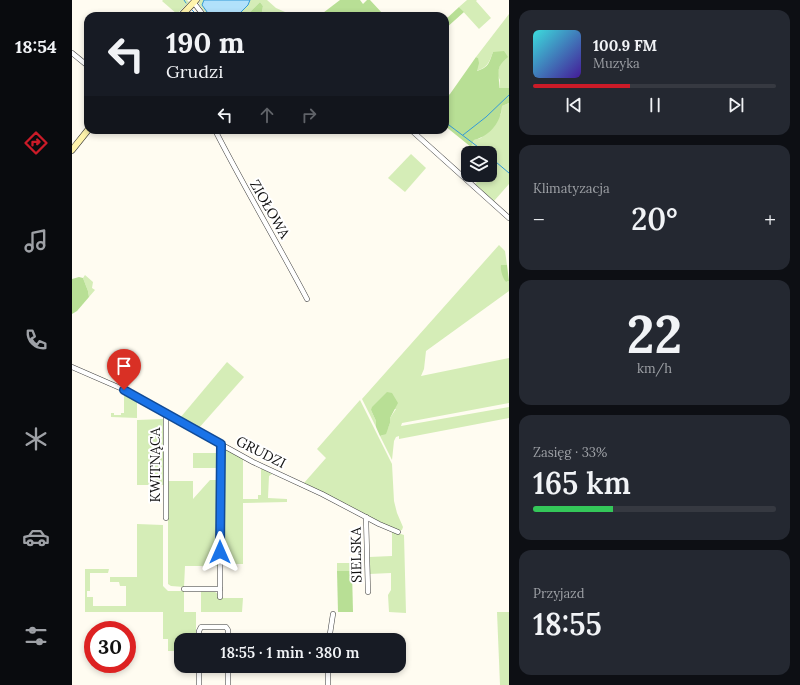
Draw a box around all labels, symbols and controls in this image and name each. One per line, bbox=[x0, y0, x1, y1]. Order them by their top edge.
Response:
text: 190 m bbox=[166, 25, 244, 61]
icon: left bbox=[100, 28, 152, 80]
text: 18:54 bbox=[15, 35, 57, 58]
text: 100.9 FM bbox=[593, 36, 657, 55]
text: Muzyka bbox=[593, 55, 640, 72]
text: Grudzi bbox=[166, 60, 223, 83]
icon: previous bbox=[563, 94, 585, 116]
icon: pause bbox=[644, 94, 666, 116]
icon: next bbox=[725, 94, 747, 116]
icon: left bbox=[214, 104, 236, 126]
icon: ahead bbox=[256, 104, 278, 126]
icon: right bbox=[298, 104, 320, 126]
icon: directions bbox=[22, 129, 50, 157]
map controls bbox=[461, 146, 497, 182]
button: layers bbox=[461, 146, 497, 182]
street label: ZIOŁOWA bbox=[246, 176, 294, 242]
text: Klimatyzacja bbox=[533, 180, 610, 197]
text: 20° bbox=[631, 200, 678, 238]
text: − bbox=[533, 205, 545, 233]
text: + bbox=[764, 205, 776, 233]
icon: music bbox=[22, 227, 50, 255]
text: 22 bbox=[627, 301, 682, 367]
icon: phone bbox=[22, 326, 50, 354]
pin bbox=[107, 349, 141, 390]
icon: arrive bbox=[113, 355, 135, 377]
text: km/h bbox=[637, 360, 672, 377]
icon: climate bbox=[22, 425, 50, 453]
street label: KWITNĄCA bbox=[146, 427, 164, 502]
street label: GRUDZI bbox=[233, 432, 289, 472]
text: Zasięg · 33% bbox=[533, 444, 607, 461]
text: 165 km bbox=[533, 464, 631, 502]
icon: car bbox=[22, 523, 50, 551]
street label: SIELSKA bbox=[347, 527, 365, 583]
position arrow bbox=[199, 531, 241, 573]
text: Przyjazd bbox=[533, 585, 584, 602]
text: 18:55 bbox=[533, 605, 602, 643]
speed limit sign: 30 bbox=[84, 621, 136, 673]
icon: filters bbox=[22, 622, 50, 650]
text: 18:55 · 1 min · 380 m bbox=[221, 643, 359, 662]

